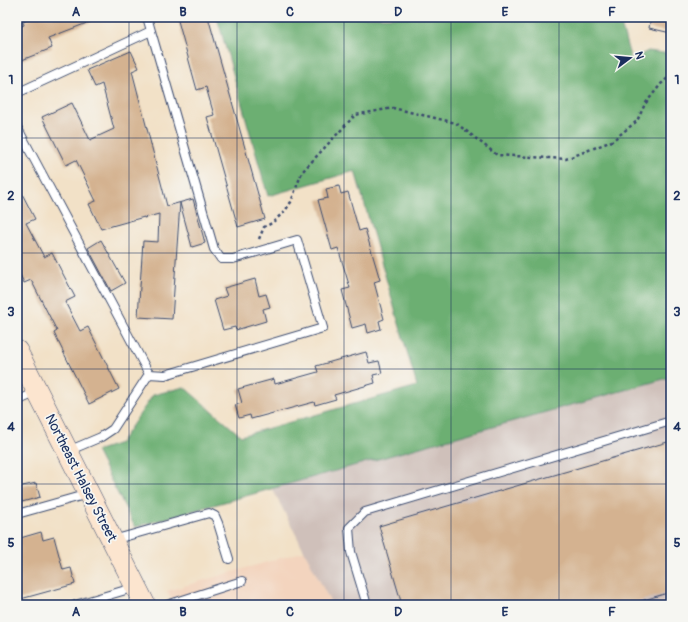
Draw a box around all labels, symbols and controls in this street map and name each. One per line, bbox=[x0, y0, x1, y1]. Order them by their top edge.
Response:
text: A bbox=[72, 4, 81, 20]
text: B bbox=[179, 4, 187, 20]
text: C bbox=[286, 4, 294, 20]
text: D bbox=[394, 4, 402, 20]
text: E bbox=[502, 4, 509, 20]
text: F bbox=[608, 4, 616, 20]
north arrow bbox=[610, 38, 650, 78]
text: N bbox=[632, 50, 647, 61]
text: 1 bbox=[8, 72, 14, 88]
text: 1 bbox=[674, 72, 680, 88]
text: 2 bbox=[7, 188, 15, 204]
text: 2 bbox=[673, 188, 681, 204]
text: 3 bbox=[7, 304, 15, 320]
text: 3 bbox=[673, 304, 681, 320]
street label: Northeast Halsey Street bbox=[41, 411, 121, 545]
text: 4 bbox=[7, 419, 15, 435]
text: 4 bbox=[673, 419, 681, 435]
text: 5 bbox=[7, 535, 15, 551]
text: 5 bbox=[673, 535, 681, 551]
text: A bbox=[72, 604, 81, 620]
text: B bbox=[179, 604, 187, 620]
text: C bbox=[286, 604, 294, 620]
text: D bbox=[394, 604, 402, 620]
text: E bbox=[502, 604, 509, 620]
text: F bbox=[608, 604, 616, 620]

